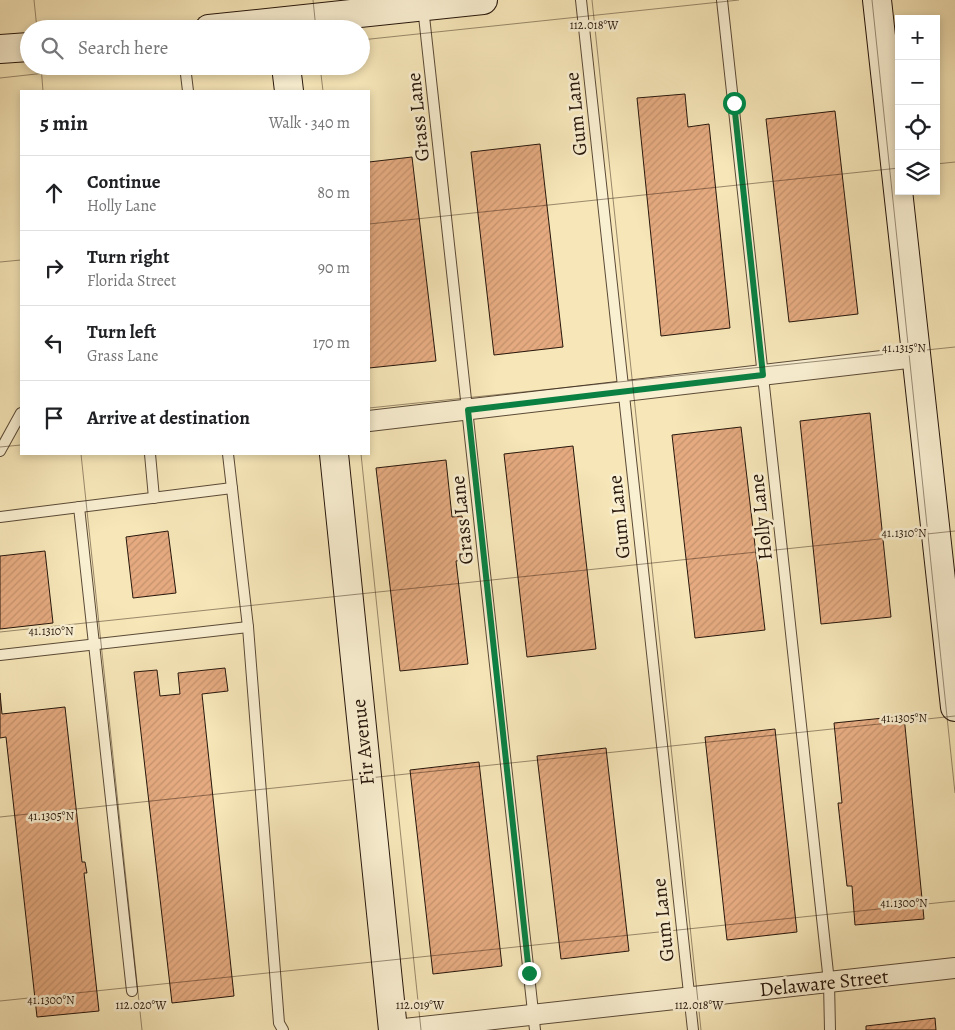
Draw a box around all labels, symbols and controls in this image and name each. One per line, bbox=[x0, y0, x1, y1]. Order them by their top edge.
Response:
map controls bbox=[895, 15, 940, 195]
button: + bbox=[895, 15, 940, 60]
text: 112.018°W bbox=[570, 17, 619, 33]
search box bbox=[20, 20, 370, 75]
icon: search bbox=[38, 34, 66, 62]
text: Search here bbox=[78, 35, 168, 61]
button: − bbox=[895, 60, 940, 105]
street label: Grass Lane bbox=[400, 71, 436, 163]
street label: Gum Lane bbox=[558, 71, 594, 157]
route start bbox=[723, 92, 746, 115]
button: locate bbox=[895, 105, 940, 150]
text: 5 min bbox=[40, 109, 88, 137]
text: Walk · 340 m bbox=[269, 112, 350, 134]
button: layers bbox=[895, 150, 940, 195]
text: Continue bbox=[87, 169, 161, 195]
icon: ahead bbox=[40, 179, 68, 207]
text: 80 m bbox=[317, 182, 350, 204]
text: Holly Lane bbox=[87, 195, 156, 217]
text: Turn right bbox=[87, 244, 169, 270]
icon: right bbox=[40, 254, 68, 282]
text: 90 m bbox=[318, 257, 350, 279]
text: Florida Street bbox=[87, 270, 176, 292]
text: Turn left bbox=[87, 319, 156, 345]
icon: left bbox=[40, 329, 68, 357]
text: 170 m bbox=[313, 332, 350, 354]
text: 41.1315°N bbox=[882, 340, 926, 356]
text: Grass Lane bbox=[87, 345, 158, 367]
icon: arrive bbox=[40, 404, 68, 432]
text: Arrive at destination bbox=[87, 405, 250, 431]
street label: Holly Lane bbox=[743, 472, 779, 562]
street label: Grass Lane bbox=[444, 474, 480, 566]
street label: Gum Lane bbox=[601, 474, 637, 560]
text: 41.1310°N bbox=[881, 525, 927, 541]
text: 41.1310°N bbox=[28, 623, 74, 639]
street label: Fir Avenue bbox=[345, 697, 381, 787]
text: 41.1305°N bbox=[881, 710, 927, 726]
text: 41.1305°N bbox=[28, 808, 74, 824]
street label: Gum Lane bbox=[645, 877, 681, 963]
text: 41.1300°N bbox=[880, 895, 928, 911]
route end bbox=[518, 962, 541, 985]
street label: Delaware Street bbox=[758, 963, 890, 1003]
text: 41.1300°N bbox=[27, 992, 75, 1008]
text: 112.020°W bbox=[116, 997, 167, 1013]
text: 112.019°W bbox=[396, 997, 445, 1013]
text: 112.018°W bbox=[675, 997, 724, 1013]

